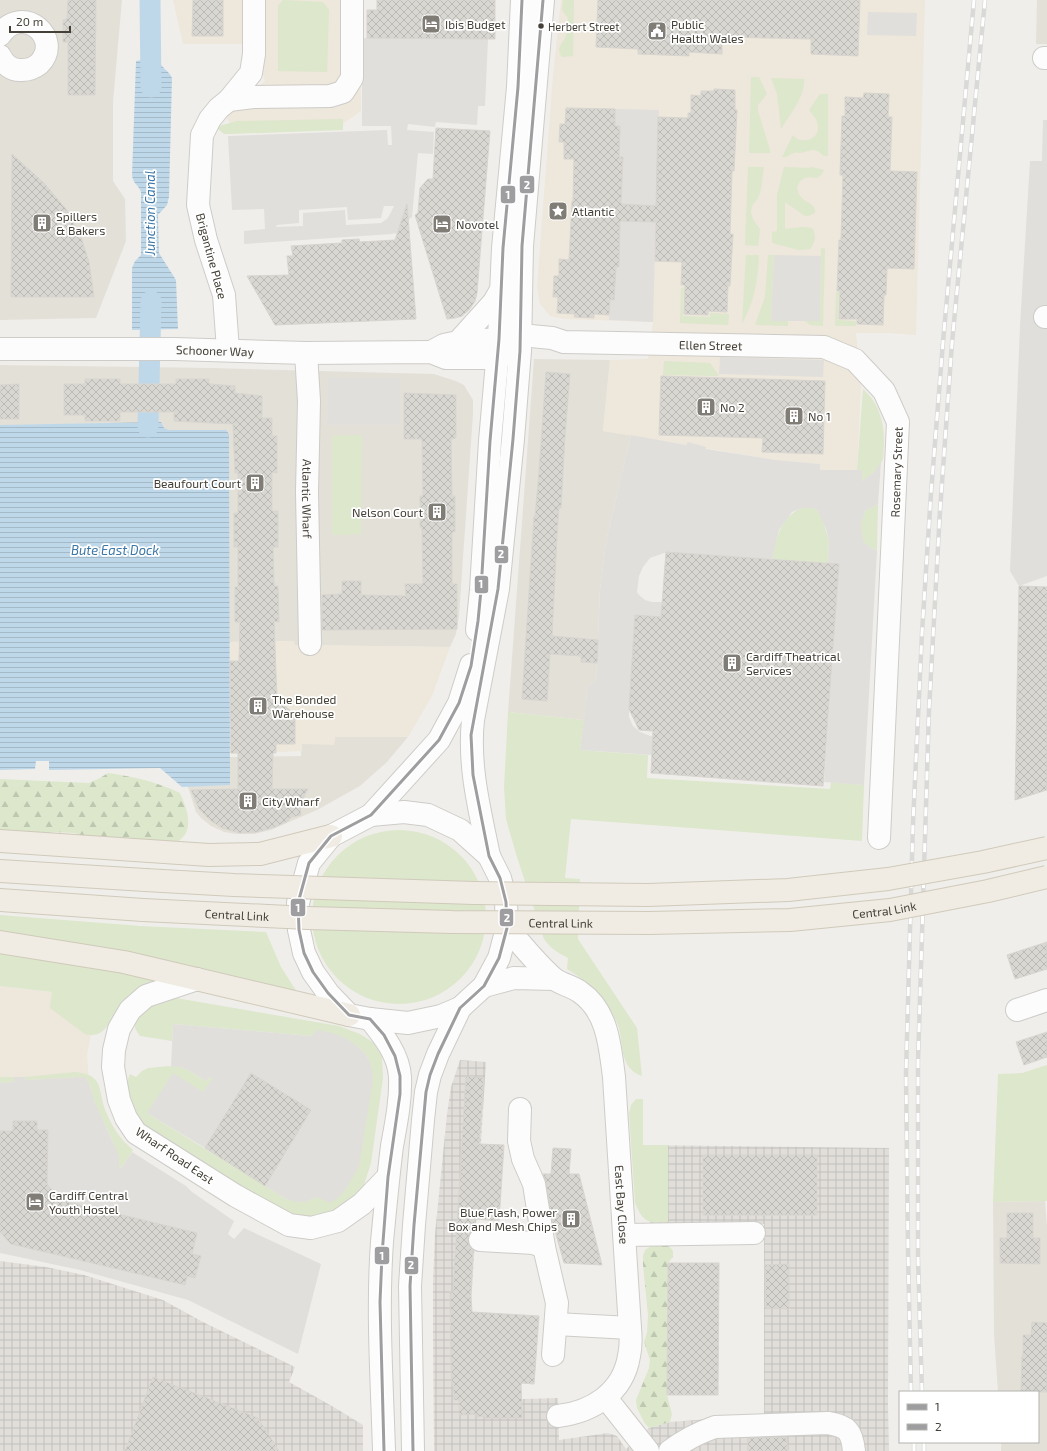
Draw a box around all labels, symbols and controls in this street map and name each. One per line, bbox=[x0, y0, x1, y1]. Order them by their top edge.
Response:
scale bar bbox=[10, 8, 70, 34]
hotel icon: Ibis Budget bbox=[420, 13, 442, 35]
text: 20 m bbox=[16, 14, 43, 28]
place label: Ibis Budget bbox=[445, 17, 506, 31]
place label: Public Health Wales bbox=[671, 17, 744, 45]
place label: Herbert Street bbox=[548, 20, 619, 33]
public building icon: Public Health Wales bbox=[646, 20, 668, 42]
marker: Herbert Street bbox=[536, 21, 546, 31]
water label: Junction Canal bbox=[142, 170, 158, 256]
line badge: 2 bbox=[519, 175, 535, 194]
text: 2 bbox=[524, 178, 530, 191]
line badge: 1 bbox=[500, 185, 516, 204]
text: 1 bbox=[506, 188, 510, 201]
place icon: Atlantic bbox=[547, 200, 569, 222]
place label: Atlantic bbox=[572, 204, 615, 218]
place label: Spillers & Bakers bbox=[56, 209, 105, 237]
street label: Brigantine Place bbox=[194, 211, 230, 301]
building icon: Spillers & Bakers bbox=[31, 212, 53, 234]
hotel icon: Novotel bbox=[431, 213, 453, 235]
place label: Novotel bbox=[456, 217, 499, 231]
street label: Ellen Street bbox=[679, 337, 743, 352]
street label: Schooner Way bbox=[176, 342, 255, 358]
building icon: No 2 bbox=[695, 396, 717, 418]
place label: No 2 bbox=[720, 400, 745, 414]
building icon: No 1 bbox=[783, 405, 805, 427]
place label: No 1 bbox=[808, 409, 831, 423]
street label: Rosemary Street bbox=[887, 426, 905, 518]
street label: Atlantic Wharf bbox=[300, 459, 315, 539]
building icon: Beaufourt Court bbox=[244, 472, 266, 494]
place label: Beaufourt Court bbox=[154, 476, 241, 490]
building icon: Nelson Court bbox=[426, 501, 448, 523]
place label: Nelson Court bbox=[352, 505, 423, 519]
water label: Bute East Dock bbox=[71, 542, 159, 558]
line badge: 2 bbox=[494, 545, 509, 564]
text: 2 bbox=[498, 547, 504, 560]
line badge: 1 bbox=[474, 575, 489, 594]
text: 1 bbox=[479, 577, 483, 590]
place label: Cardiff Theatrical Services bbox=[746, 649, 841, 677]
building icon: Cardiff Theatrical Services bbox=[721, 652, 743, 674]
place label: The Bonded Warehouse bbox=[272, 692, 337, 720]
building icon: The Bonded Warehouse bbox=[247, 695, 269, 717]
building icon: City Wharf bbox=[237, 790, 259, 812]
place label: City Wharf bbox=[262, 794, 320, 808]
line badge: 1 bbox=[290, 898, 306, 917]
street label: Central Link bbox=[851, 898, 917, 921]
text: 1 bbox=[296, 901, 300, 914]
street label: Central Link bbox=[204, 906, 269, 923]
line badge: 2 bbox=[499, 908, 514, 927]
text: 2 bbox=[504, 911, 510, 924]
street label: Central Link bbox=[528, 915, 593, 930]
street label: Wharf Road East bbox=[133, 1124, 217, 1186]
street label: East Bay Close bbox=[613, 1165, 632, 1245]
place label: Cardiff Central Youth Hostel bbox=[49, 1188, 128, 1216]
hotel icon: Cardiff Central Youth Hostel bbox=[24, 1191, 46, 1213]
place label: Blue Flash, Power Box and Mesh Chips bbox=[448, 1205, 557, 1233]
building icon: Blue Flash, Power Box and Mesh Chips bbox=[560, 1208, 582, 1230]
line badge: 1 bbox=[374, 1246, 390, 1265]
text: 1 bbox=[380, 1249, 384, 1262]
line badge: 2 bbox=[404, 1256, 419, 1275]
text: 2 bbox=[408, 1258, 414, 1271]
legend bbox=[899, 1391, 1039, 1443]
text: 1 bbox=[935, 1399, 940, 1413]
text: 2 bbox=[935, 1419, 942, 1433]

